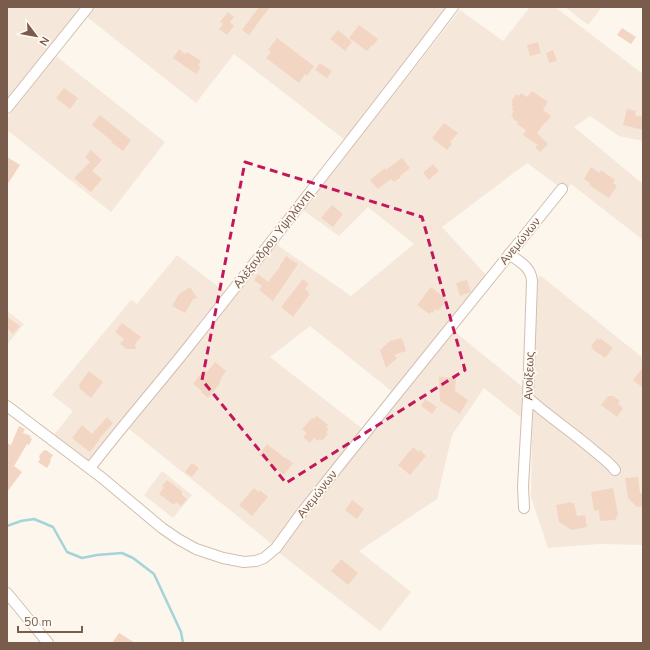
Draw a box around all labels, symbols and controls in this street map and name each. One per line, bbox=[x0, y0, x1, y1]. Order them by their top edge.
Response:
north arrow bbox=[16, 16, 56, 56]
text: N bbox=[36, 34, 53, 49]
street label: Αλέξανδρου Υψηλάντη bbox=[230, 187, 316, 291]
street label: Ανεμώνων bbox=[496, 214, 544, 268]
street label: Ανοίξεως bbox=[520, 351, 538, 401]
street label: Ανεμώνων bbox=[293, 467, 341, 521]
scale bar bbox=[18, 608, 82, 634]
text: 50 m bbox=[24, 614, 52, 630]

